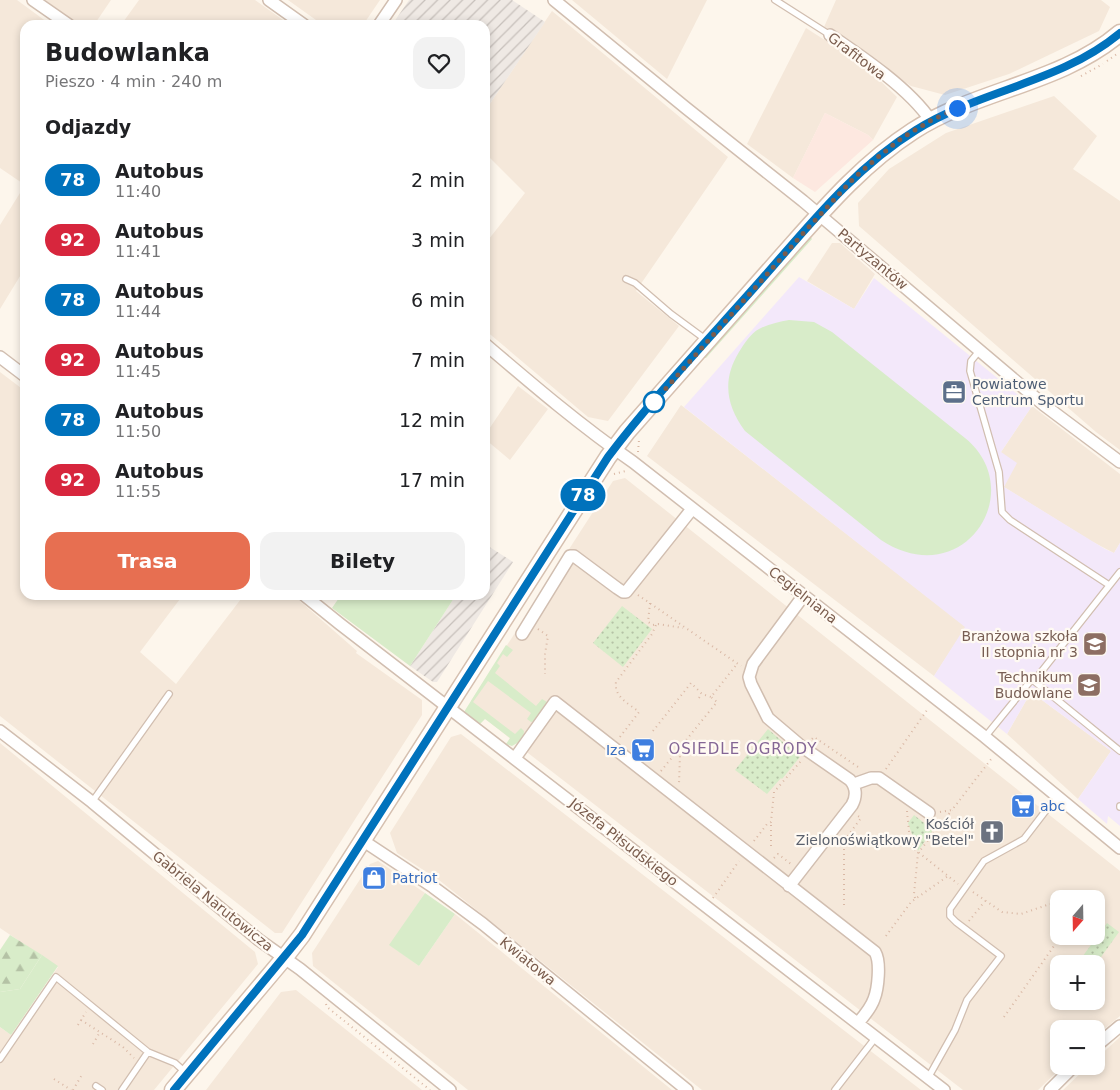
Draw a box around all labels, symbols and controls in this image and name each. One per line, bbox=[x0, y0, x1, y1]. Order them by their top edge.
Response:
street label: Grafitowa bbox=[825, 29, 889, 83]
button: heart bbox=[413, 37, 465, 89]
text: Budowlanka bbox=[45, 39, 210, 67]
text: Pieszo · 4 min · 240 m bbox=[45, 72, 222, 91]
your location bbox=[945, 96, 970, 121]
text: Odjazdy bbox=[45, 116, 131, 138]
text: Autobus bbox=[115, 160, 204, 182]
text: 78 bbox=[60, 169, 85, 190]
text: 2 min bbox=[411, 169, 465, 191]
text: 11:40 bbox=[115, 182, 161, 201]
text: Autobus bbox=[115, 220, 204, 242]
street label: Partyzantów bbox=[835, 225, 911, 293]
text: 92 bbox=[60, 229, 85, 250]
text: 3 min bbox=[411, 229, 465, 251]
text: 11:41 bbox=[115, 242, 161, 261]
text: Autobus bbox=[115, 280, 204, 302]
text: 78 bbox=[60, 289, 85, 310]
text: 6 min bbox=[411, 289, 465, 311]
text: 11:44 bbox=[115, 302, 161, 321]
text: Autobus bbox=[115, 340, 204, 362]
text: 92 bbox=[60, 349, 85, 370]
text: 7 min bbox=[411, 349, 465, 371]
text: 11:45 bbox=[115, 362, 161, 381]
place label: Powiatowe Centrum Sportu bbox=[972, 376, 1084, 408]
office icon: Powiatowe Centrum Sportu bbox=[941, 379, 967, 405]
unlabelled marker bbox=[643, 391, 665, 413]
text: Autobus bbox=[115, 400, 204, 422]
text: 78 bbox=[60, 409, 85, 430]
text: 12 min bbox=[399, 409, 465, 431]
text: 11:50 bbox=[115, 422, 161, 441]
text: Autobus bbox=[115, 460, 204, 482]
text: 92 bbox=[60, 469, 85, 490]
text: 17 min bbox=[399, 469, 465, 491]
line badge: 78 bbox=[560, 479, 606, 511]
text: 11:55 bbox=[115, 482, 161, 501]
text: 78 bbox=[570, 484, 596, 505]
button: Trasa bbox=[45, 532, 250, 590]
button: Bilety bbox=[260, 532, 465, 590]
street label: Cegielniana bbox=[766, 563, 840, 627]
place label: Branżowa szkoła II stopnia nr 3 bbox=[961, 628, 1078, 660]
school or university icon: Branżowa szkoła II stopnia nr 3 bbox=[1082, 631, 1108, 657]
place label: Technikum Budowlane bbox=[995, 669, 1072, 701]
school or university icon: Technikum Budowlane bbox=[1076, 672, 1102, 698]
supermarket icon: Iza bbox=[630, 737, 656, 763]
district label: OSIEDLE OGRODY bbox=[669, 740, 817, 758]
place label: Iza bbox=[606, 742, 626, 758]
supermarket icon: abc bbox=[1010, 793, 1036, 819]
street label: Józefa Piłsudskiego bbox=[566, 794, 681, 889]
place label: abc bbox=[1040, 798, 1065, 814]
place label: Kościół Zielonoświątkowy "Betel" bbox=[796, 816, 974, 848]
church icon: Kościół Zielonoświątkowy "Betel" bbox=[979, 819, 1005, 845]
street label: Gabriela Narutowicza bbox=[150, 848, 276, 954]
shop icon: Patriot bbox=[361, 865, 387, 891]
place label: Patriot bbox=[392, 870, 438, 886]
north arrow bbox=[1050, 890, 1105, 945]
map controls bbox=[1050, 890, 1105, 1075]
street label: Kwiatowa bbox=[497, 934, 559, 988]
button: + bbox=[1050, 955, 1105, 1010]
button: − bbox=[1050, 1020, 1105, 1075]

